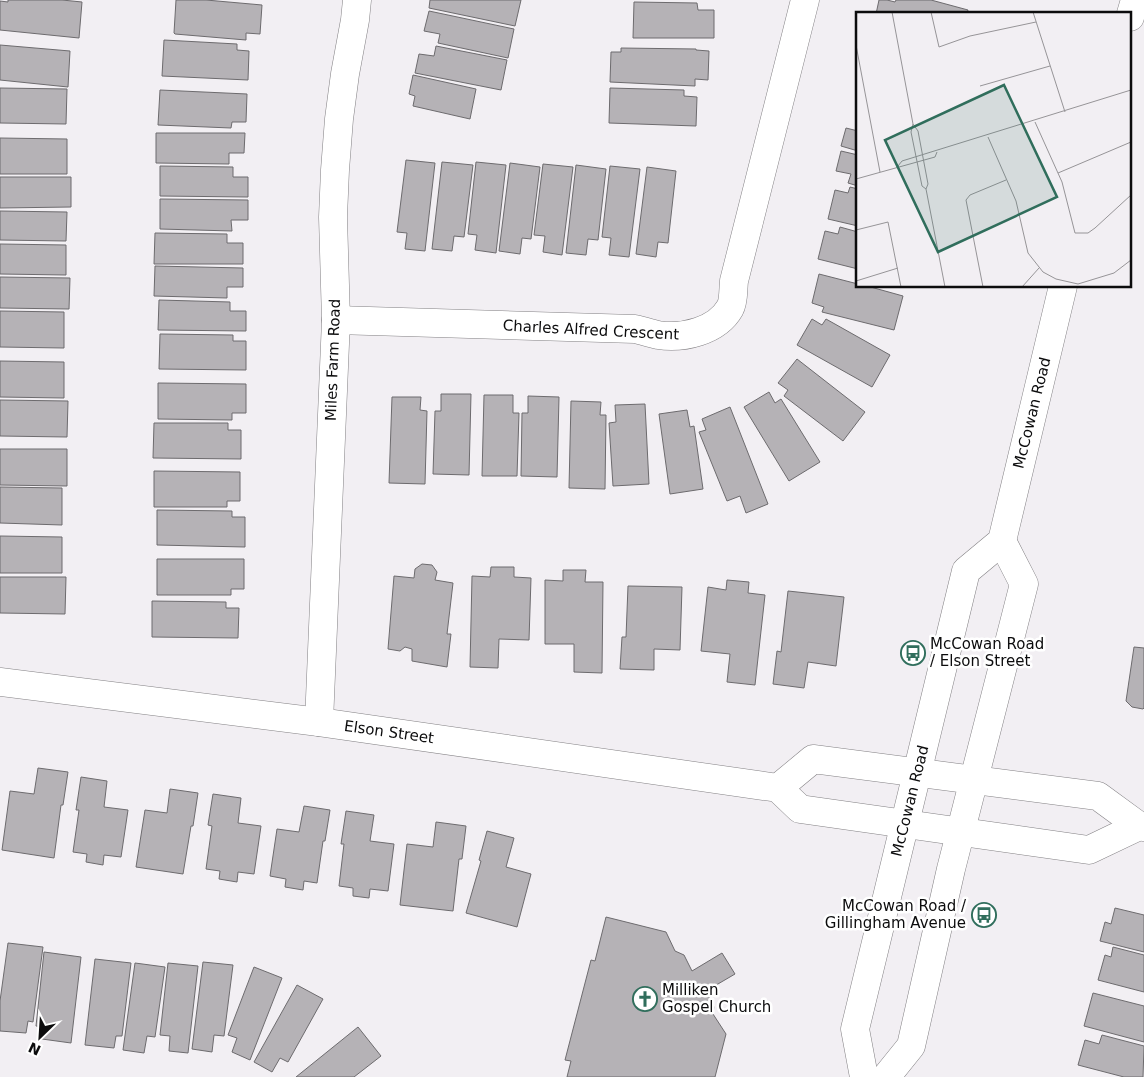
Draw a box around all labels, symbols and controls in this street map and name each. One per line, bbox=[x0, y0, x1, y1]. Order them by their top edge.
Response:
inset map bbox=[856, 12, 1132, 288]
street label: Miles Farm Road bbox=[322, 298, 344, 422]
street label: Charles Alfred Crescent bbox=[502, 316, 680, 344]
street label: McCowan Road bbox=[1009, 355, 1055, 471]
place label: McCowan Road / Elson Street bbox=[930, 635, 1044, 670]
bus stop icon: McCowan Road / Elson Street bbox=[900, 640, 926, 666]
street label: Elson Street bbox=[343, 717, 435, 747]
street label: McCowan Road bbox=[887, 743, 933, 859]
place label: McCowan Road / Gillingham Avenue bbox=[825, 897, 967, 932]
bus stop icon: McCowan Road / Gillingham Avenue bbox=[971, 902, 997, 928]
place label: Milliken Gospel Church bbox=[662, 981, 771, 1016]
church icon: Milliken Gospel Church bbox=[632, 986, 658, 1012]
north arrow bbox=[15, 1012, 65, 1062]
text: N bbox=[26, 1039, 43, 1059]

